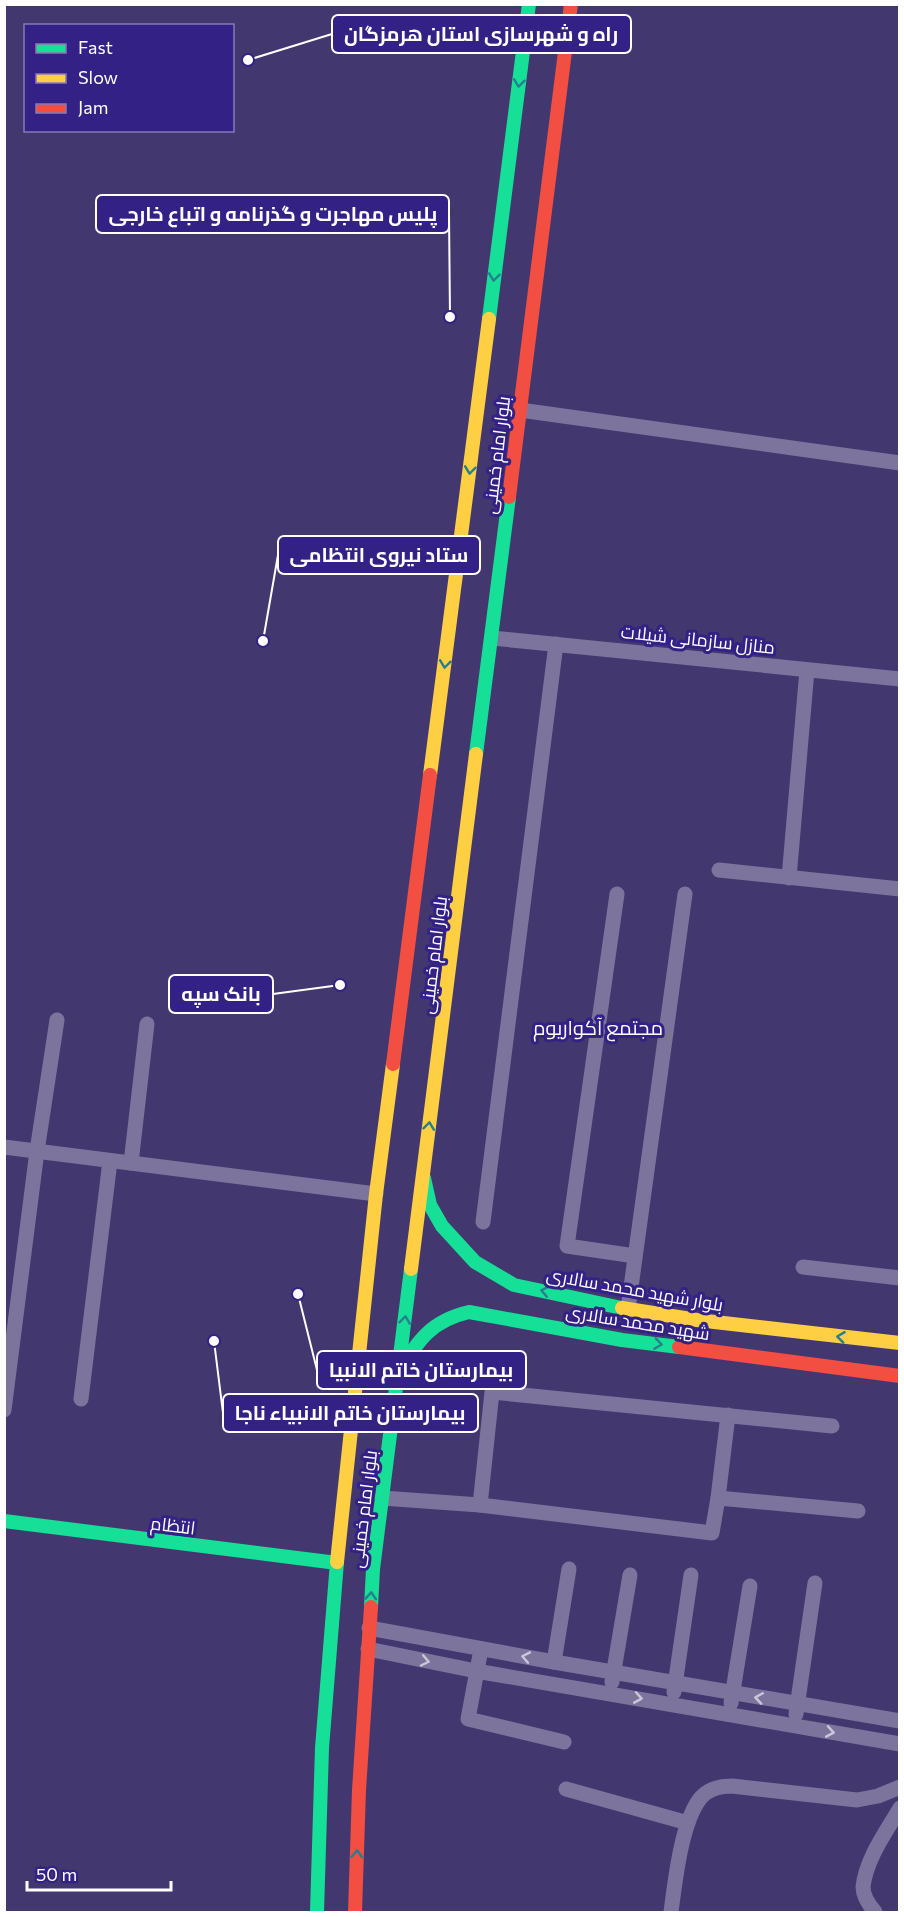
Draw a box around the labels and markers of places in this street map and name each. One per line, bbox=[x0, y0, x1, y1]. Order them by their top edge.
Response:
callout: راه و شهرسازی استان هرمزگان bbox=[332, 15, 631, 53]
callout: پلیس مهاجرت و گذرنامه و اتباع خارجى bbox=[96, 195, 449, 233]
callout: ستاد نیروی انتظامی bbox=[278, 536, 480, 574]
callout: بانک سپه bbox=[169, 975, 273, 1013]
callout: بیمارستان خاتم الانبیا bbox=[317, 1351, 526, 1389]
callout: بیمارستان خاتم الانبیاء ناجا bbox=[223, 1394, 478, 1432]

